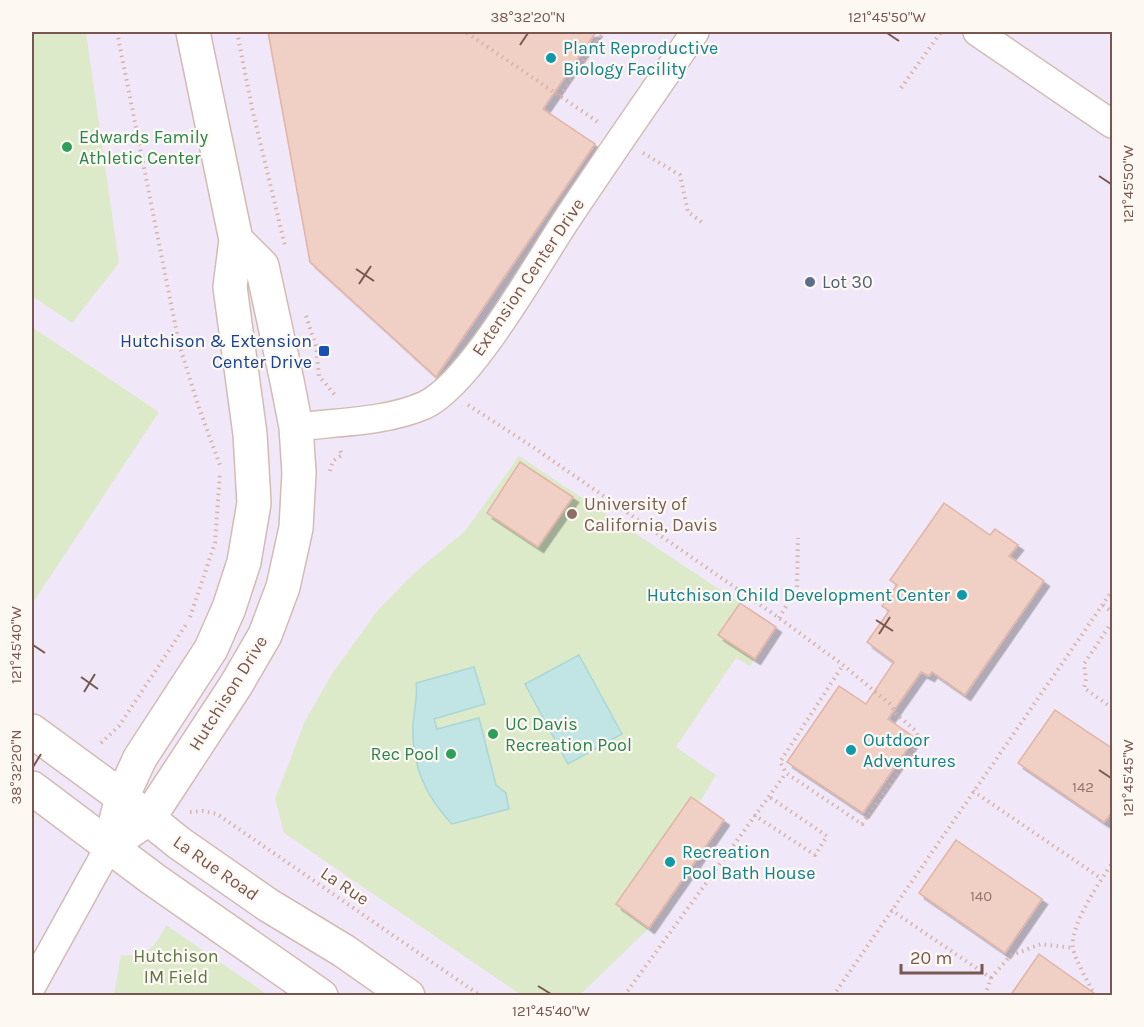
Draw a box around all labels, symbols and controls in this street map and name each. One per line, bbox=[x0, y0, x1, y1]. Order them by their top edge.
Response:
text: 38°32'20"N bbox=[490, 8, 566, 26]
text: 121°45'50"W bbox=[848, 8, 927, 26]
place label: Plant Reproductive Biology Facility bbox=[563, 37, 718, 80]
marker: Plant Reproductive Biology Facility bbox=[544, 51, 558, 65]
place label: Edwards Family Athletic Center bbox=[79, 126, 209, 169]
marker: Edwards Family Athletic Center bbox=[60, 140, 74, 154]
text: 121°45'50"W bbox=[1119, 144, 1137, 223]
street label: Extension Center Drive bbox=[467, 194, 589, 360]
place label: Lot 30 bbox=[822, 271, 873, 293]
marker: Lot 30 bbox=[803, 275, 817, 289]
place label: Hutchison & Extension Center Drive bbox=[120, 330, 312, 373]
marker: Hutchison & Extension Center Drive bbox=[317, 344, 331, 358]
place label: University of California, Davis bbox=[584, 493, 718, 536]
marker: University of California, Davis bbox=[565, 507, 579, 521]
place label: Hutchison Child Development Center bbox=[647, 584, 950, 606]
marker: Hutchison Child Development Center bbox=[955, 588, 969, 602]
text: 121°45'40"W bbox=[7, 605, 25, 684]
street label: Hutchison Drive bbox=[184, 631, 272, 755]
place label: UC Davis Recreation Pool bbox=[505, 713, 632, 756]
marker: UC Davis Recreation Pool bbox=[486, 727, 500, 741]
text: 38°32'20"N bbox=[7, 729, 25, 805]
place label: Outdoor Adventures bbox=[863, 729, 956, 772]
text: 121°45'45"W bbox=[1119, 739, 1137, 817]
place label: Rec Pool bbox=[370, 743, 439, 765]
marker: Outdoor Adventures bbox=[844, 743, 858, 757]
marker: Rec Pool bbox=[444, 747, 458, 761]
house number: 142 bbox=[1072, 778, 1094, 796]
street label: La Rue Road bbox=[169, 830, 263, 906]
place label: Recreation Pool Bath House bbox=[682, 841, 815, 884]
marker: Recreation Pool Bath House bbox=[663, 855, 677, 869]
street label: La Rue bbox=[317, 862, 373, 910]
house number: 140 bbox=[970, 887, 992, 905]
scale bar bbox=[901, 937, 982, 975]
park label: Hutchison IM Field bbox=[133, 945, 219, 988]
text: 20 m bbox=[910, 947, 952, 969]
text: 121°45'40"W bbox=[512, 1002, 591, 1020]

